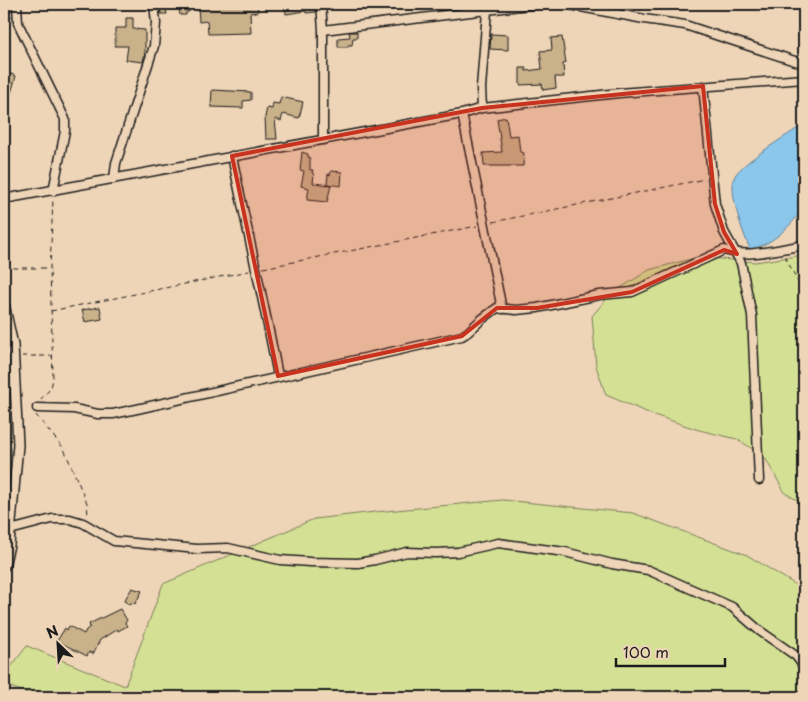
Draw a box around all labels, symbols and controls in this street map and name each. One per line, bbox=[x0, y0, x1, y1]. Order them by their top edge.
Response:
north arrow bbox=[32, 618, 82, 668]
text: N bbox=[43, 620, 62, 644]
scale bar bbox=[616, 636, 724, 668]
text: 100 m bbox=[623, 640, 669, 663]

